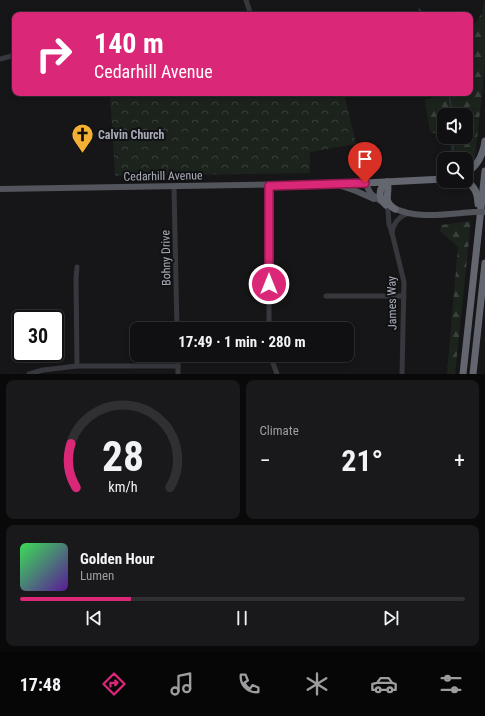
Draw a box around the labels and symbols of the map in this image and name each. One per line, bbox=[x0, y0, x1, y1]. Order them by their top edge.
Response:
church icon: Calvin Church bbox=[69, 122, 95, 155]
place label: Calvin Church bbox=[98, 128, 165, 142]
pin bbox=[348, 142, 382, 183]
street label: Cedarhill Avenue bbox=[123, 168, 203, 184]
street label: Bohny Drive bbox=[159, 230, 173, 286]
position arrow bbox=[248, 263, 290, 305]
street label: James Way bbox=[385, 276, 399, 330]
speed limit sign: 30 bbox=[12, 310, 64, 362]

